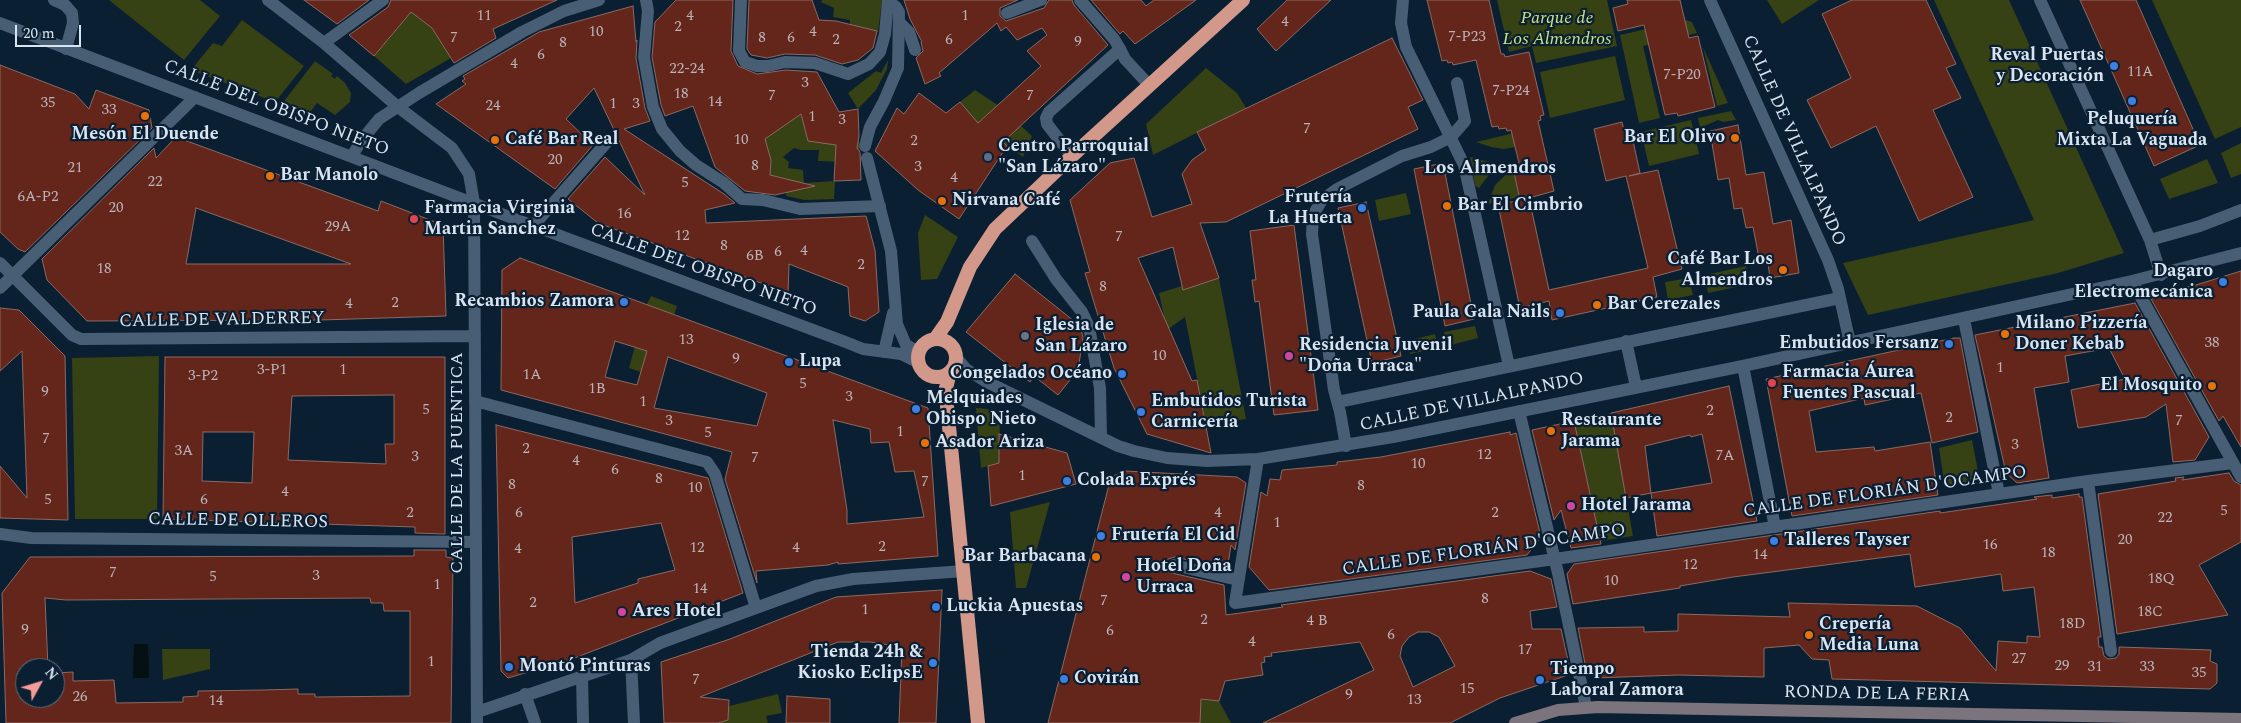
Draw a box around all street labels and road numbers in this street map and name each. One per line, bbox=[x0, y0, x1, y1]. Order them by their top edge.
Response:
street label: CALLE DE VILLALPANDO bbox=[1737, 32, 1849, 250]
street label: CALLE DEL OBISPO NIETO bbox=[160, 56, 392, 162]
street label: CALLE DEL OBISPO NIETO bbox=[587, 220, 819, 322]
street label: CALLE DE VALDERREY bbox=[119, 308, 325, 334]
street label: CALLE DE LA PUENTICA bbox=[447, 352, 469, 574]
street label: CALLE DE VILLALPANDO bbox=[1358, 369, 1586, 437]
street label: CALLE DE FLORIÁN D'OCAMPO bbox=[1742, 462, 2028, 524]
street label: CALLE DE OLLEROS bbox=[148, 510, 328, 534]
street label: CALLE DE FLORIÁN D'OCAMPO bbox=[1341, 520, 1627, 582]
street label: RONDA DE LA FERIA bbox=[1784, 683, 1970, 707]

